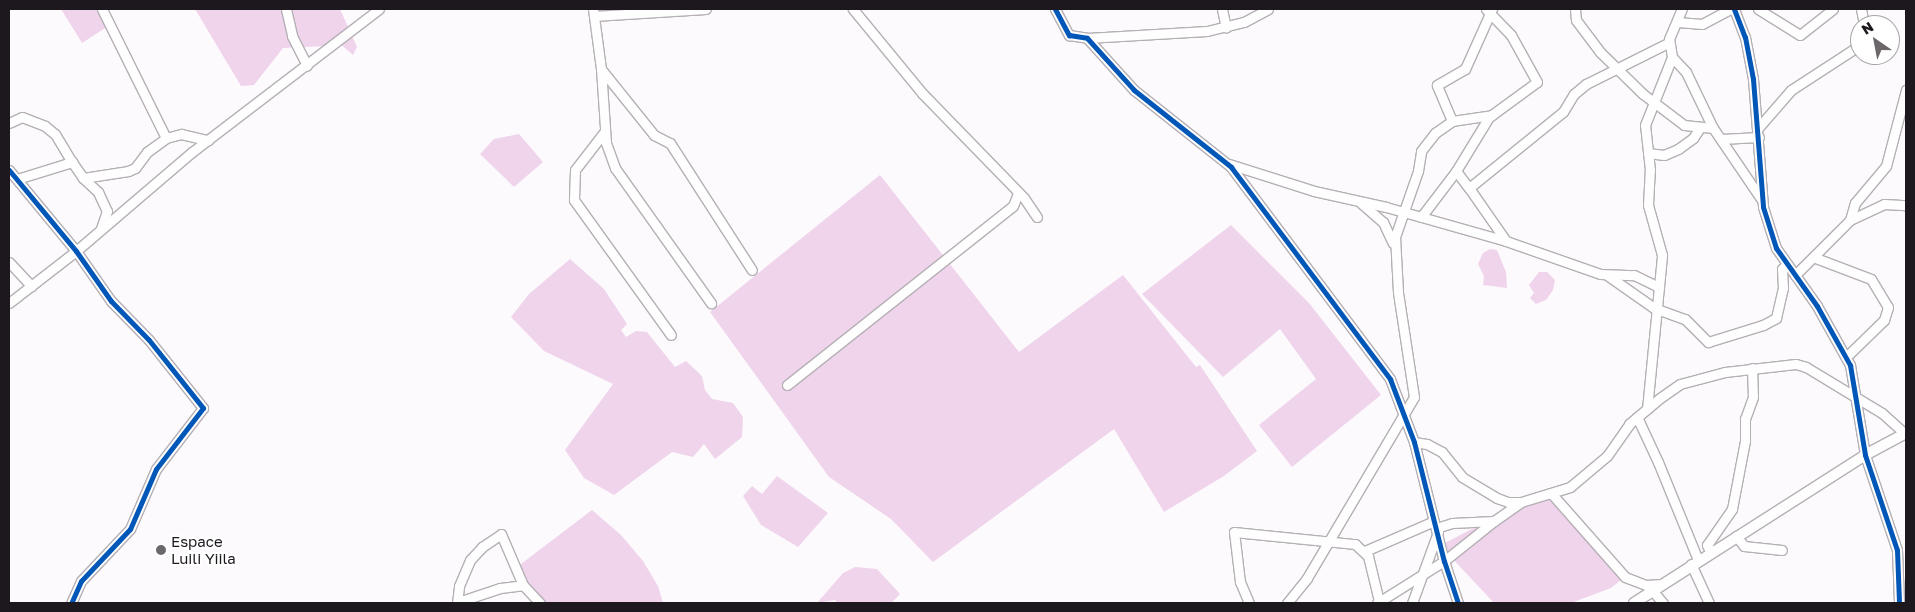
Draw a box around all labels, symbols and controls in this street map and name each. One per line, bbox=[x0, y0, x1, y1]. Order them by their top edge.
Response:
north arrow bbox=[1850, 15, 1900, 65]
text: N bbox=[1858, 18, 1876, 38]
place label: Espace Luili Yiila bbox=[171, 532, 236, 567]
marker: Espace Luili Yiila bbox=[155, 544, 167, 556]

